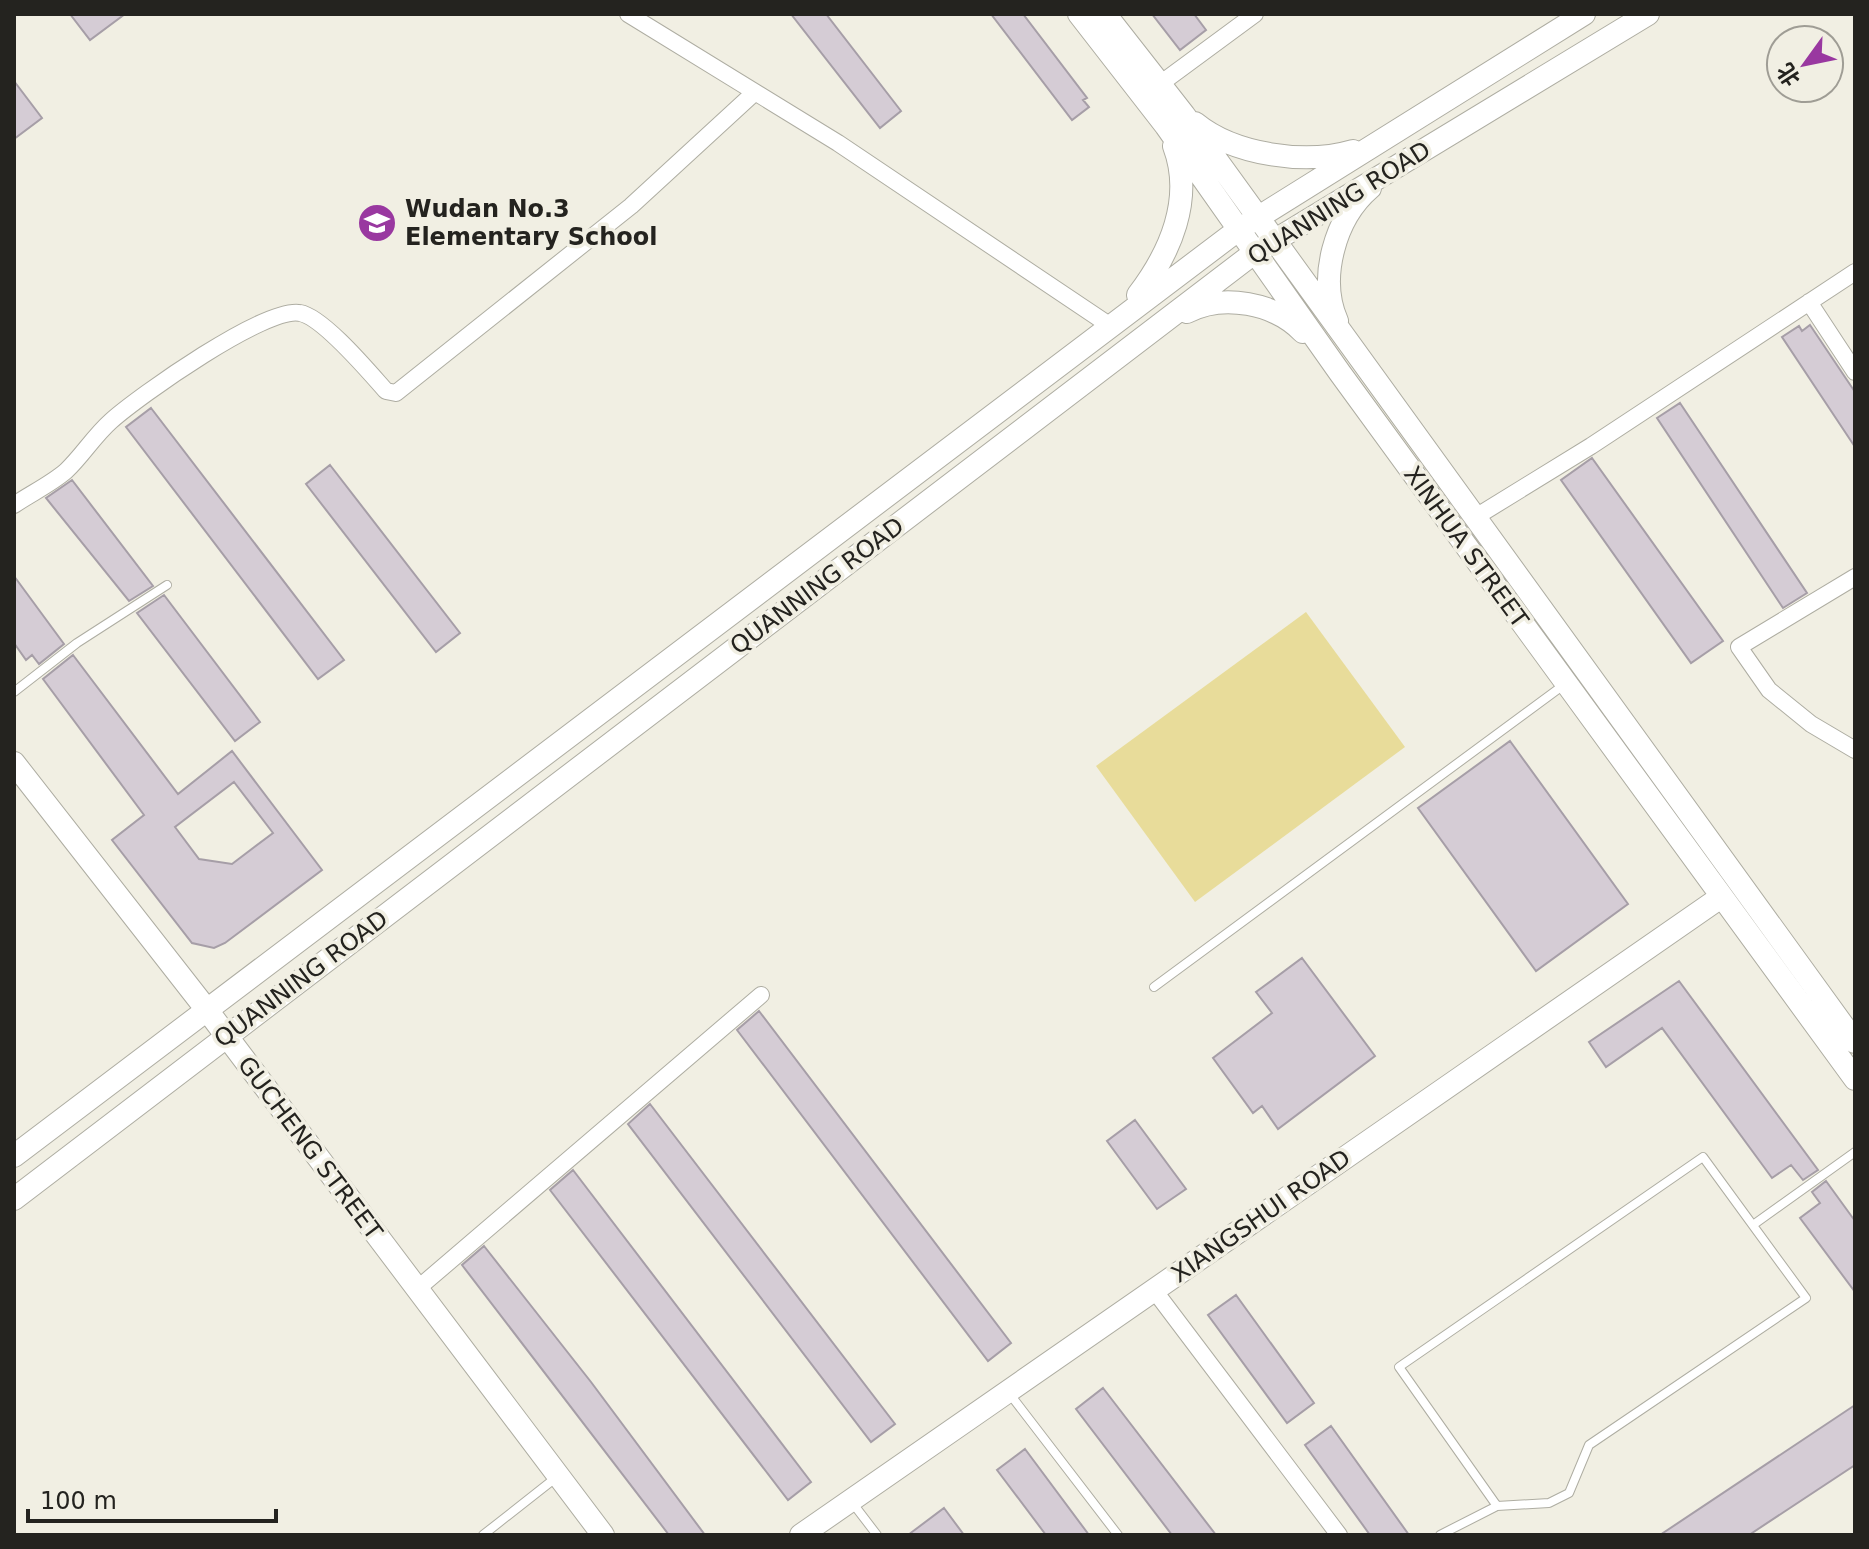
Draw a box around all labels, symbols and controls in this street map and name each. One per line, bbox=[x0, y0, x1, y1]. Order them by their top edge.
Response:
north arrow bbox=[1765, 24, 1845, 104]
text: 北 bbox=[1772, 59, 1805, 91]
street label: QUANNING ROAD bbox=[1242, 135, 1436, 271]
place label: Wudan No.3 Elementary School bbox=[405, 195, 658, 251]
school or university icon: Wudan No.3 Elementary School bbox=[356, 202, 398, 244]
street label: XINHUA STREET bbox=[1398, 461, 1534, 633]
street label: QUANNING ROAD bbox=[725, 512, 909, 660]
street label: QUANNING ROAD bbox=[209, 905, 393, 1053]
street label: GUCHENG STREET bbox=[232, 1051, 388, 1245]
street label: XIANGSHUI ROAD bbox=[1166, 1144, 1356, 1288]
scale bar bbox=[28, 1473, 276, 1523]
text: 100 m bbox=[40, 1487, 117, 1515]

